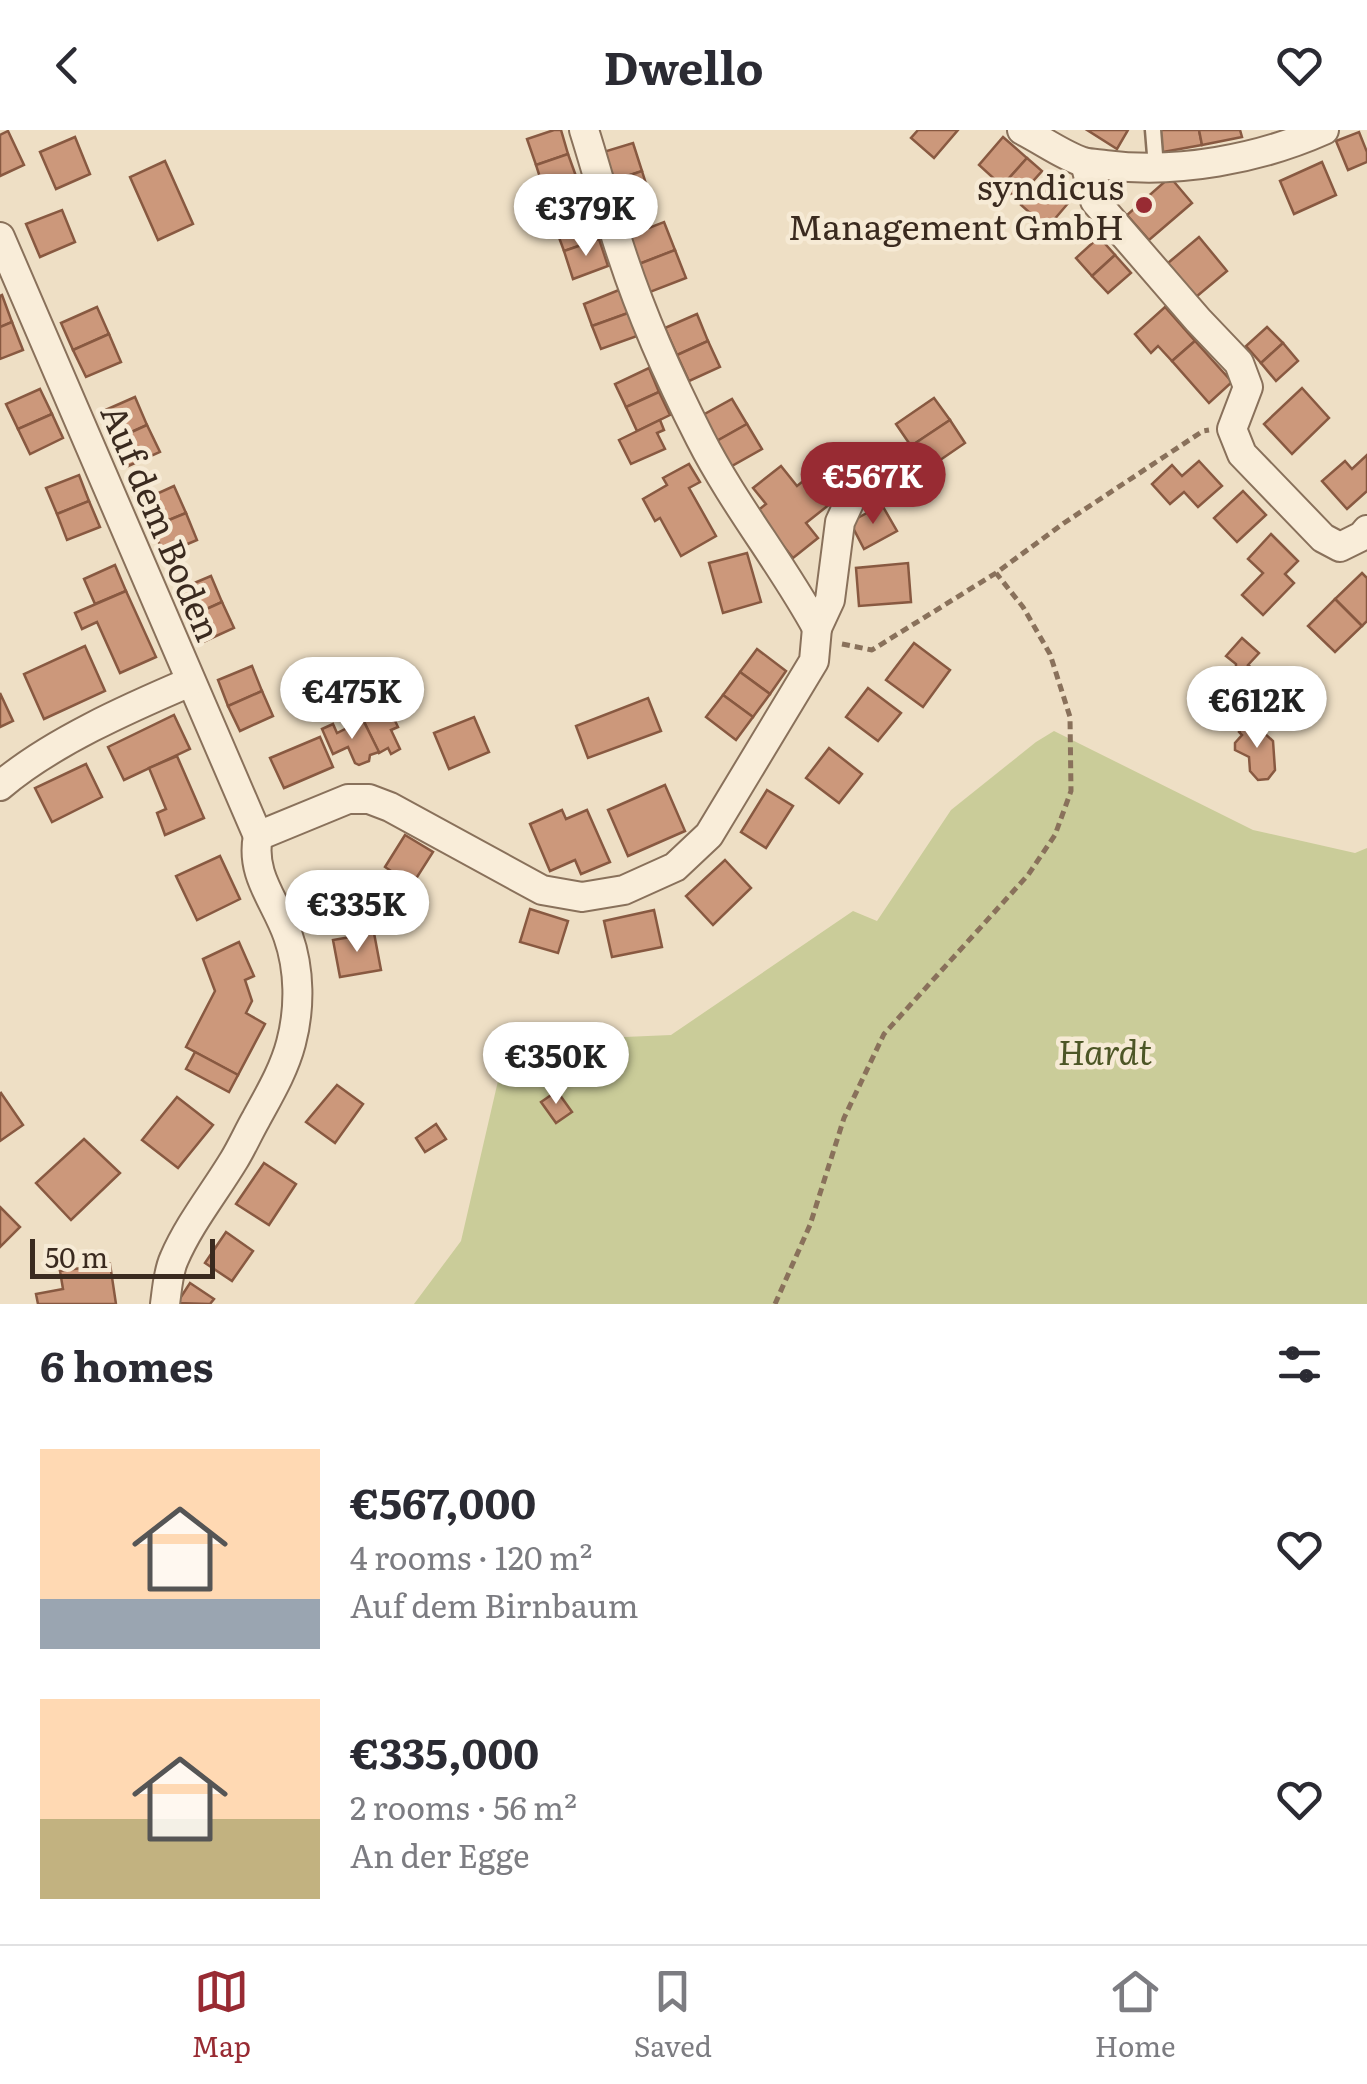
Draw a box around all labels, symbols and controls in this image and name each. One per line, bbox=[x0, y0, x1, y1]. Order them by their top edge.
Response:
text: Dwello bbox=[603, 32, 764, 99]
icon: back bbox=[40, 38, 95, 93]
icon: heart bbox=[1272, 38, 1327, 93]
place label: syndicus Management GmbH bbox=[788, 159, 1124, 251]
pin: €379K bbox=[516, 174, 656, 259]
text: €379K bbox=[536, 182, 636, 230]
marker: syndicus Management GmbH bbox=[1133, 194, 1155, 216]
street label: Auf dem Boden bbox=[90, 396, 236, 648]
pin: €567K bbox=[803, 442, 943, 527]
text: €567K bbox=[823, 450, 923, 498]
pin: €475K bbox=[282, 657, 422, 742]
text: €475K bbox=[302, 665, 402, 713]
pin: €612K bbox=[1187, 666, 1327, 751]
text: €612K bbox=[1209, 674, 1305, 722]
pin: €335K bbox=[287, 870, 427, 955]
text: €335K bbox=[307, 878, 407, 926]
pin: €350K bbox=[486, 1022, 626, 1107]
park label: Hardt bbox=[1058, 1024, 1152, 1076]
text: €350K bbox=[505, 1030, 607, 1078]
scale bar bbox=[30, 1234, 215, 1278]
text: 50 m bbox=[45, 1235, 108, 1277]
text: 6 homes bbox=[40, 1333, 214, 1395]
icon: filters bbox=[1272, 1337, 1327, 1392]
text: €567,000 bbox=[350, 1470, 536, 1532]
icon: home bbox=[120, 1489, 240, 1609]
icon: heart bbox=[1272, 1522, 1327, 1577]
text: 4 rooms · 120 m² bbox=[350, 1532, 593, 1580]
text: Auf dem Birnbaum bbox=[350, 1580, 639, 1628]
text: €335,000 bbox=[350, 1720, 539, 1782]
icon: home bbox=[120, 1739, 240, 1859]
icon: heart bbox=[1272, 1772, 1327, 1827]
text: 2 rooms · 56 m² bbox=[350, 1782, 577, 1830]
text: An der Egge bbox=[350, 1830, 530, 1878]
tab: Map bbox=[191, 1964, 251, 2066]
tab: Saved bbox=[634, 1964, 712, 2066]
tab: Home bbox=[1095, 1964, 1176, 2066]

